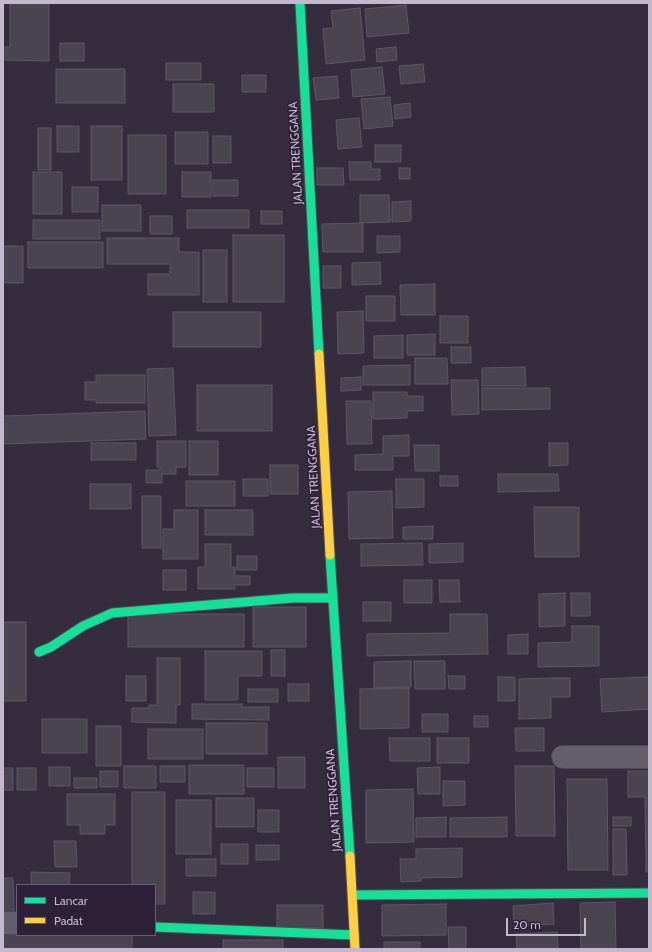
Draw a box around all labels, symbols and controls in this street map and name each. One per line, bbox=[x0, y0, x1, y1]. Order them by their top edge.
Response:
street label: JALAN TRENGGANA bbox=[286, 101, 306, 205]
street label: JALAN TRENGGANA bbox=[304, 425, 324, 529]
street label: JALAN TRENGGANA bbox=[323, 748, 345, 852]
legend bbox=[16, 884, 156, 936]
text: Lancar bbox=[54, 893, 87, 908]
scale bar bbox=[508, 910, 588, 936]
text: Padat bbox=[54, 913, 83, 928]
text: 20 m bbox=[513, 917, 541, 932]

